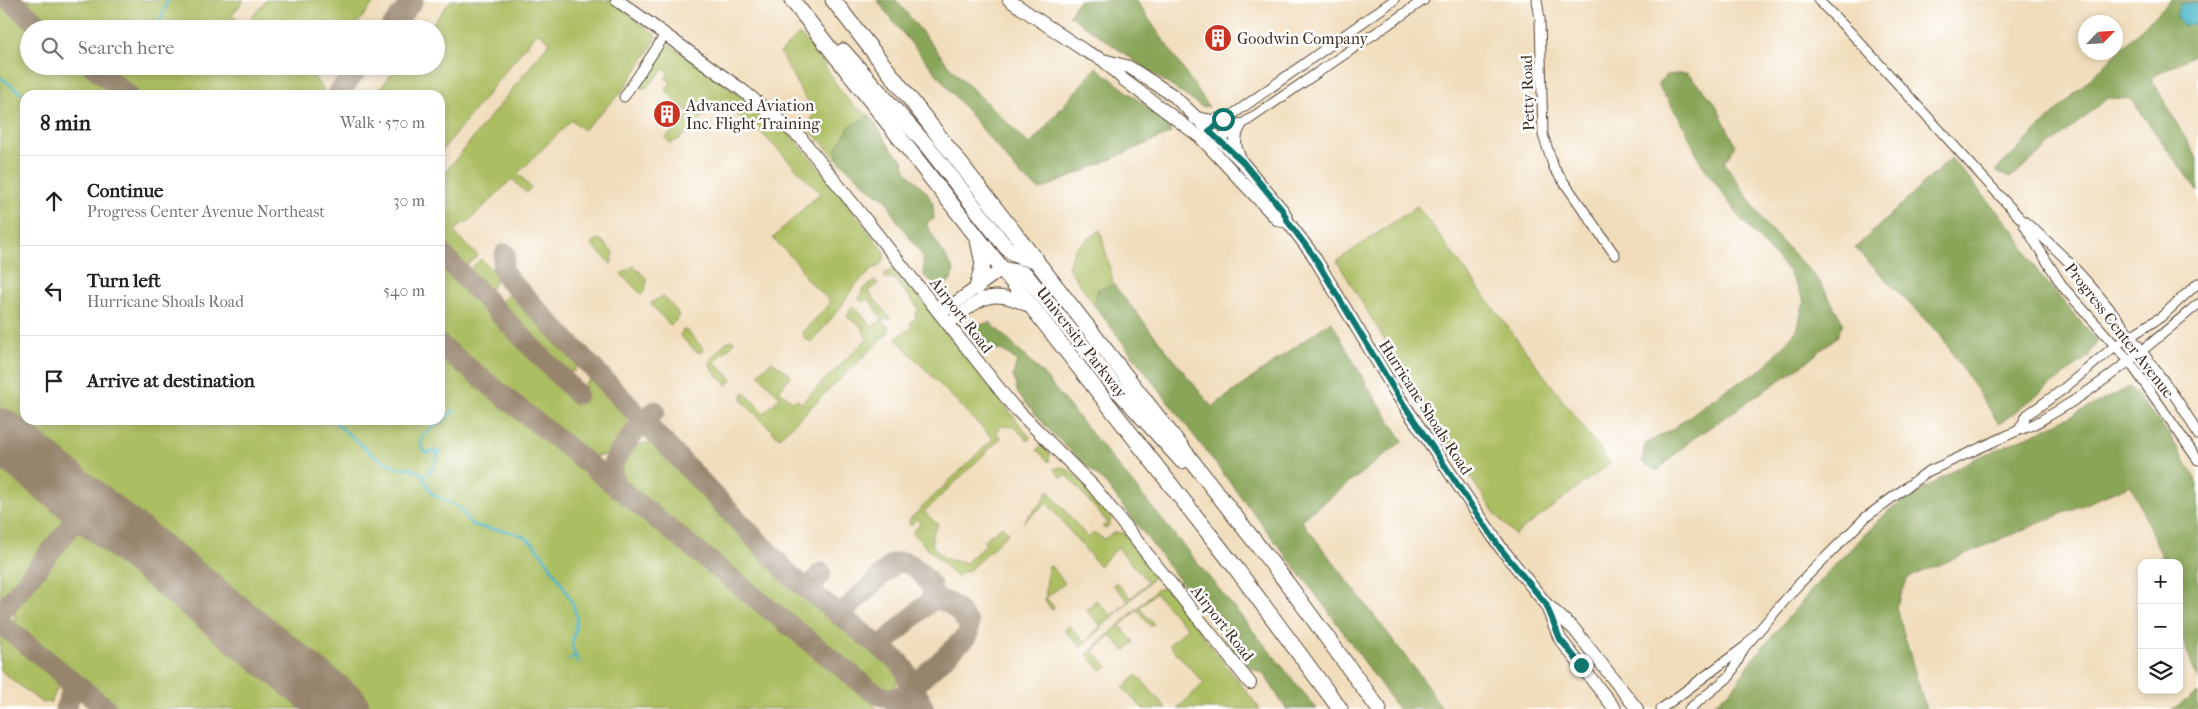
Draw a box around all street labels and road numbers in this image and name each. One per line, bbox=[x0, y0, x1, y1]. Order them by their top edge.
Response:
street label: Petty Road bbox=[1517, 54, 1538, 131]
street label: Progress Center Avenue bbox=[2061, 259, 2178, 402]
street label: Airport Road bbox=[926, 273, 997, 357]
street label: University Parkway bbox=[1032, 283, 1131, 402]
street label: Hurricane Shoals Road bbox=[1375, 336, 1476, 478]
street label: Airport Road bbox=[1187, 581, 1258, 665]

